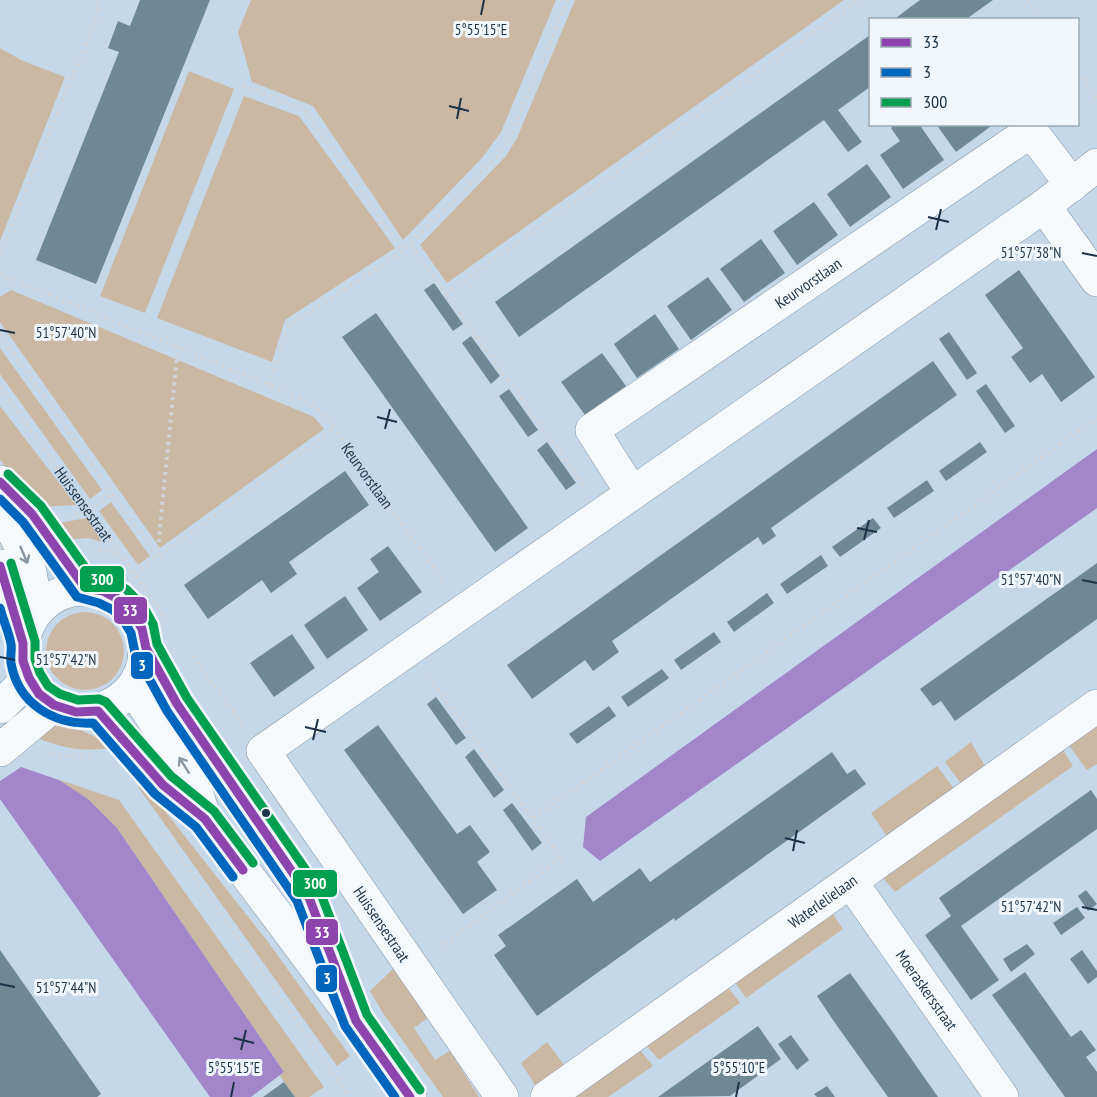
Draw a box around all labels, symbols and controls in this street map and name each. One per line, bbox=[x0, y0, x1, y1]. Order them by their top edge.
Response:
legend bbox=[869, 18, 1079, 126]
text: 5°55'15"E bbox=[455, 20, 507, 39]
text: 33 bbox=[923, 30, 939, 53]
text: 3 bbox=[923, 60, 931, 83]
text: 300 bbox=[923, 90, 947, 113]
text: 51°57'38"N bbox=[1001, 243, 1061, 262]
street label: Keurvorstlaan bbox=[771, 253, 845, 313]
text: 51°57'40"N bbox=[36, 323, 96, 342]
street label: Keurvorstlaan bbox=[337, 439, 398, 512]
street label: Huissensestraat bbox=[50, 463, 118, 546]
one-way arrow bbox=[19, 545, 30, 563]
line badge: 300 bbox=[79, 565, 125, 593]
text: 300 bbox=[91, 569, 114, 589]
text: 51°57'40"N bbox=[1001, 570, 1061, 589]
line badge: 33 bbox=[113, 596, 148, 625]
text: 33 bbox=[122, 600, 138, 620]
text: 51°57'42"N bbox=[36, 650, 96, 669]
line badge: 3 bbox=[130, 651, 154, 680]
text: 3 bbox=[138, 655, 146, 675]
one-way arrow bbox=[178, 756, 191, 773]
unlabelled marker bbox=[260, 807, 272, 819]
line badge: 300 bbox=[292, 869, 338, 898]
street label: Waterlelielaan bbox=[784, 870, 861, 932]
text: 300 bbox=[304, 873, 327, 893]
street label: Huissensestraat bbox=[349, 882, 415, 966]
text: 51°57'42"N bbox=[1001, 897, 1061, 916]
line badge: 33 bbox=[305, 918, 339, 946]
text: 33 bbox=[314, 922, 330, 942]
street label: Moeraskersstraat bbox=[892, 946, 962, 1035]
line badge: 3 bbox=[315, 964, 338, 993]
text: 3 bbox=[323, 968, 331, 988]
text: 51°57'44"N bbox=[36, 978, 96, 997]
text: 5°55'15"E bbox=[208, 1058, 260, 1077]
text: 5°55'10"E bbox=[713, 1058, 765, 1077]

